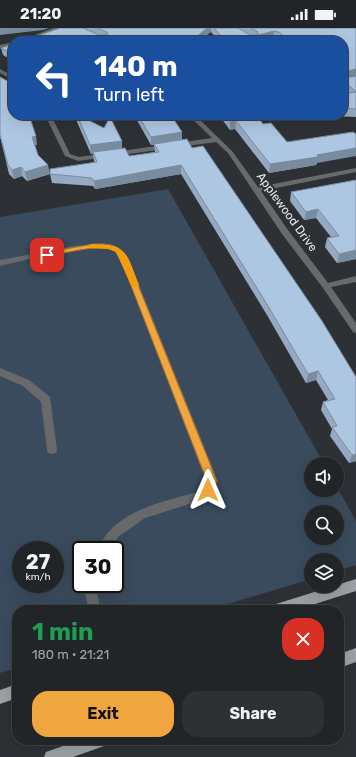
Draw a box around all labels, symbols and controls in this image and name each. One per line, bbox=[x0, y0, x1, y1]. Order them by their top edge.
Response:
text: 21:20 bbox=[20, 5, 62, 23]
text: 140 m bbox=[94, 50, 178, 83]
icon: left bbox=[28, 52, 80, 104]
text: Turn left bbox=[94, 84, 164, 106]
street label: Applewood Drive bbox=[254, 170, 320, 254]
pin bbox=[30, 238, 64, 272]
icon: arrive bbox=[36, 244, 58, 266]
map controls bbox=[304, 457, 344, 593]
button: sound bbox=[304, 457, 344, 497]
position arrow bbox=[187, 469, 229, 511]
button: search bbox=[304, 505, 344, 545]
speed limit sign: 30 bbox=[72, 541, 124, 593]
text: 27 bbox=[26, 550, 50, 574]
button: layers bbox=[304, 553, 344, 593]
text: km/h bbox=[26, 571, 50, 583]
text: 1 min bbox=[32, 618, 93, 646]
button: close bbox=[282, 618, 324, 660]
text: 180 m · 21:21 bbox=[32, 647, 109, 662]
button: Exit bbox=[32, 691, 174, 737]
button: Share bbox=[182, 691, 324, 737]

